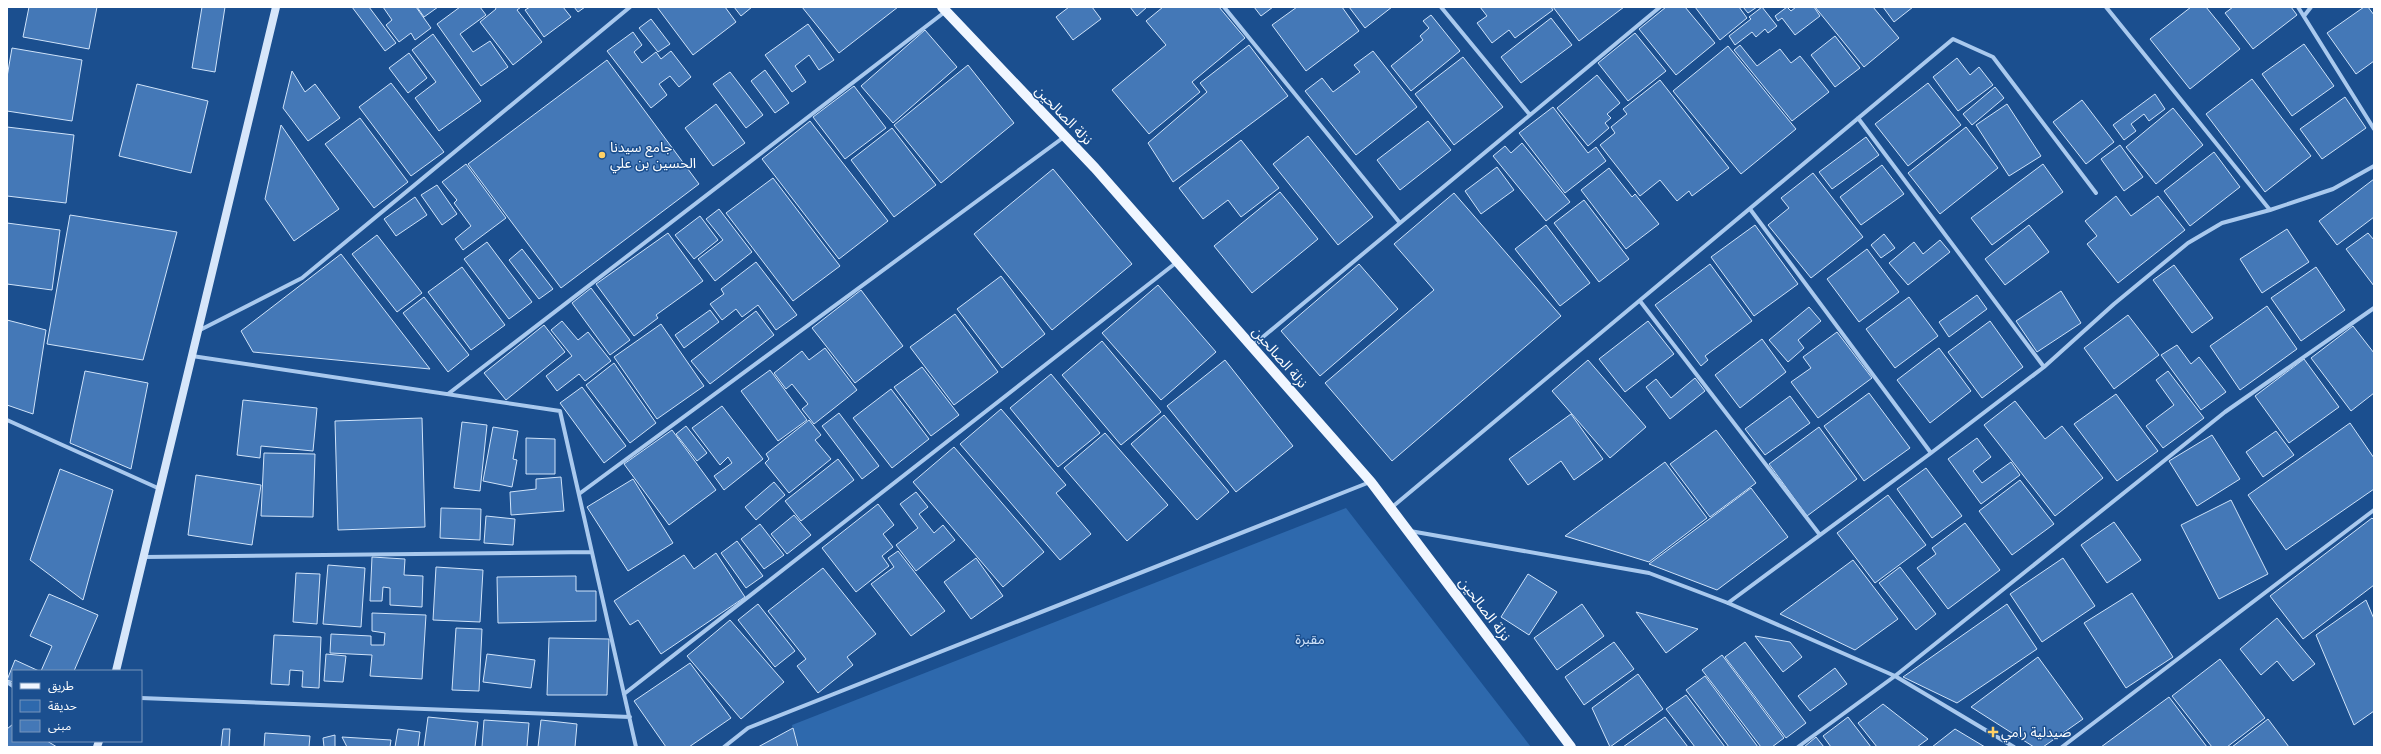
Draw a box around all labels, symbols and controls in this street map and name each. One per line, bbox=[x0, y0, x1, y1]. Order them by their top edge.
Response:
street label: نزلة الصالحين bbox=[1031, 82, 1097, 149]
place label: جامع سيدنا الحسين بن علي bbox=[610, 138, 696, 174]
marker: جامع سيدنا الحسين بن علي bbox=[597, 150, 607, 160]
street label: نزلة الصالحين bbox=[1248, 323, 1312, 392]
street label: نزلة الصالحين bbox=[1455, 573, 1515, 645]
park label: مقبرة bbox=[1295, 630, 1325, 648]
legend bbox=[12, 670, 142, 742]
text: طريق bbox=[48, 678, 74, 694]
text: حديقة bbox=[48, 698, 77, 713]
text: مبنى bbox=[48, 718, 71, 733]
place label: صيدلية رامي bbox=[2001, 723, 2072, 743]
marker: صيدلية رامي bbox=[1988, 727, 1998, 737]

